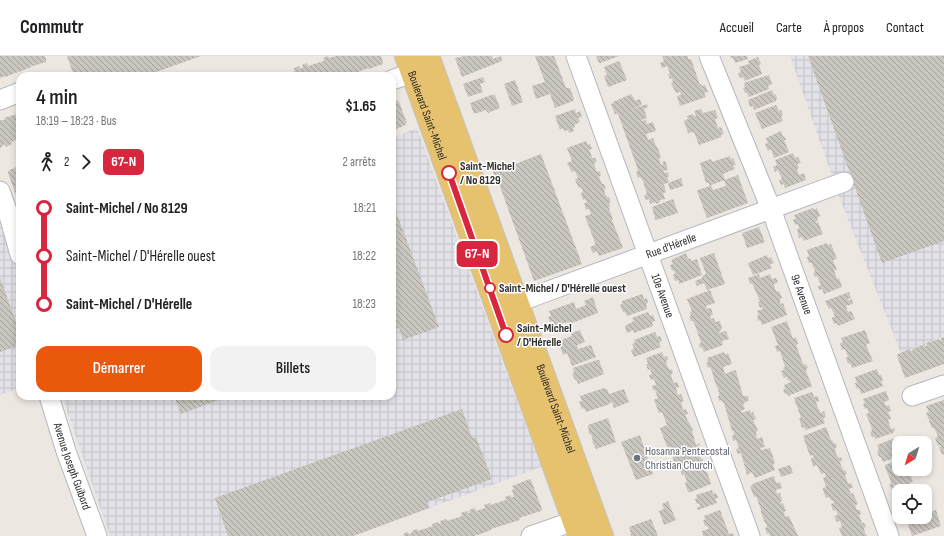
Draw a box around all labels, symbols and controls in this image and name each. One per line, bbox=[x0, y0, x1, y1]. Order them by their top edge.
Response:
text: Commutr bbox=[20, 16, 84, 39]
text: Accueil bbox=[720, 19, 754, 36]
text: Carte bbox=[776, 19, 802, 36]
text: À propos bbox=[824, 19, 864, 36]
text: Contact bbox=[886, 19, 924, 36]
street label: Boulevard Saint-Michel bbox=[404, 69, 450, 162]
text: 4 min bbox=[36, 84, 78, 111]
text: $1.65 bbox=[345, 97, 376, 116]
text: 18:19 – 18:23 · Bus bbox=[36, 113, 117, 129]
icon: walk bbox=[36, 151, 58, 173]
icon: forward bbox=[75, 151, 97, 173]
text: 67-N bbox=[111, 153, 136, 170]
text: 2 bbox=[64, 154, 69, 170]
text: 2 arrêts bbox=[343, 154, 376, 170]
place label: Saint-Michel / No 8129 bbox=[460, 159, 515, 188]
marker: Saint-Michel / No 8129 bbox=[441, 165, 457, 181]
text: Saint-Michel / No 8129 bbox=[66, 199, 188, 218]
text: 18:21 bbox=[353, 200, 376, 216]
street label: Rue d'Hérelle bbox=[644, 230, 699, 262]
line badge: 67-N bbox=[449, 241, 505, 267]
text: 67-N bbox=[465, 245, 489, 262]
text: Saint-Michel / D'Hérelle ouest bbox=[66, 247, 216, 266]
text: 18:22 bbox=[353, 248, 376, 264]
street label: 10e Avenue bbox=[648, 272, 677, 320]
street label: 9e Avenue bbox=[787, 273, 816, 317]
place label: Saint-Michel / D'Hérelle ouest bbox=[499, 281, 626, 296]
marker: Saint-Michel / D'Hérelle ouest bbox=[484, 282, 496, 294]
text: Saint-Michel / D'Hérelle bbox=[66, 295, 192, 314]
text: 18:23 bbox=[352, 296, 376, 312]
place label: Saint-Michel / D'Hérelle bbox=[517, 321, 572, 350]
marker: Saint-Michel / D'Hérelle bbox=[498, 327, 514, 343]
button: Démarrer bbox=[36, 346, 202, 392]
button: Billets bbox=[210, 346, 376, 392]
street label: Boulevard Saint-Michel bbox=[532, 362, 578, 455]
street label: Avenue Joseph Guibord bbox=[49, 420, 94, 512]
north arrow bbox=[892, 436, 932, 476]
map controls bbox=[892, 436, 932, 524]
place label: Hosanna Pentecostal Christian Church bbox=[645, 444, 730, 473]
marker: Hosanna Pentecostal Christian Church bbox=[632, 453, 642, 463]
button: locate bbox=[892, 484, 932, 524]

